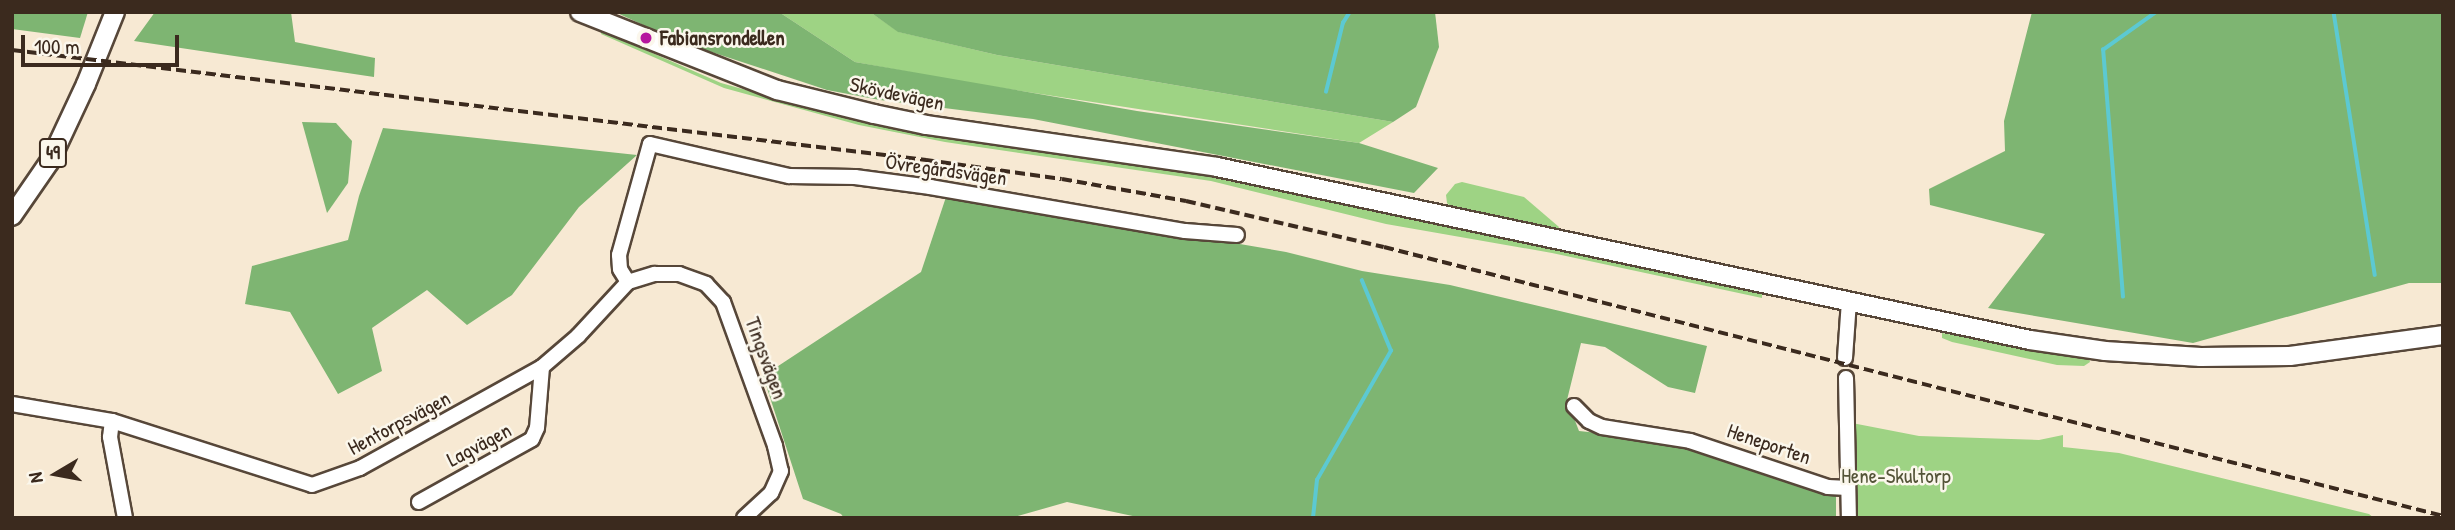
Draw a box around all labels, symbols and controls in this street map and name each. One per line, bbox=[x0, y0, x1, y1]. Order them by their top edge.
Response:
scale bar bbox=[24, 21, 182, 65]
place label: Fabiansrondellen bbox=[660, 25, 785, 51]
marker: Fabiansrondellen bbox=[638, 30, 654, 46]
text: 100 m bbox=[34, 32, 80, 61]
street label: Skövdevägen bbox=[848, 72, 946, 116]
road number: 49 bbox=[37, 138, 69, 168]
street label: Övregårdsvägen bbox=[884, 149, 1008, 191]
street label: Tingsvägen bbox=[740, 314, 792, 402]
street label: Hentorpsvägen bbox=[343, 386, 455, 460]
street label: Lagvägen bbox=[443, 418, 515, 472]
street label: Heneporten bbox=[1724, 418, 1814, 470]
north arrow bbox=[21, 439, 91, 509]
park label: Hene-Skultorp bbox=[1841, 463, 1951, 489]
text: N bbox=[22, 470, 49, 485]

